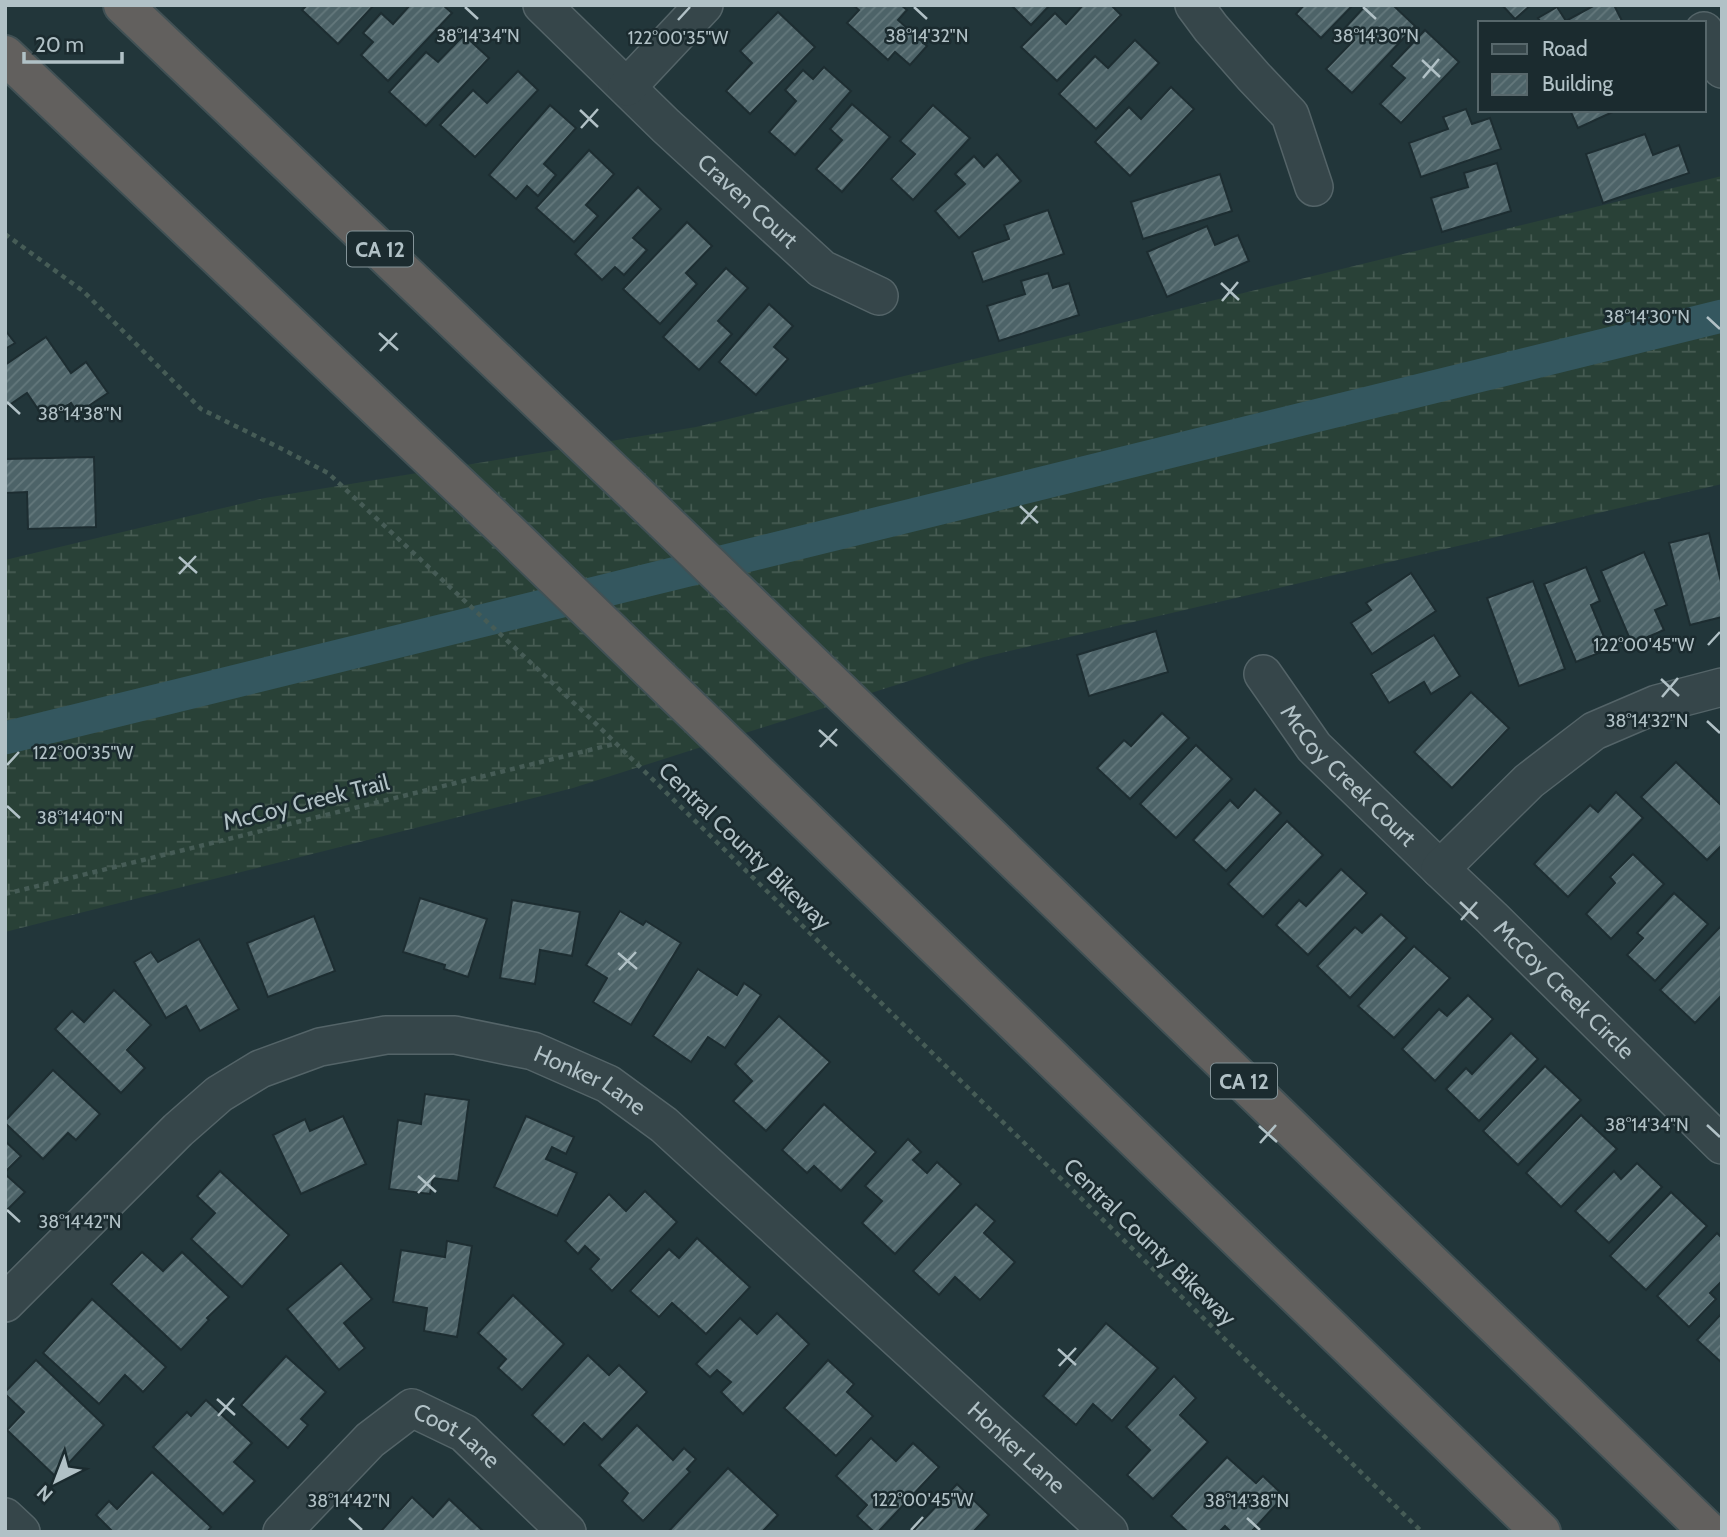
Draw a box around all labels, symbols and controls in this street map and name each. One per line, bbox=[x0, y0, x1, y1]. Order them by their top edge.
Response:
scale bar bbox=[24, 21, 122, 65]
legend bbox=[1478, 21, 1706, 112]
text: 38°14'34"N bbox=[436, 25, 520, 47]
text: 38°14'32"N bbox=[886, 25, 968, 47]
text: 38°14'30"N bbox=[1333, 25, 1419, 47]
text: 122°00'35"W bbox=[628, 27, 728, 49]
text: 20 m bbox=[35, 32, 84, 57]
text: Road bbox=[1542, 36, 1588, 61]
text: Building bbox=[1542, 71, 1614, 96]
street label: Craven Court bbox=[692, 148, 804, 254]
road number: CA 12 bbox=[347, 232, 413, 266]
text: 38°14'30"N bbox=[1604, 306, 1690, 328]
text: 38°14'38"N bbox=[38, 403, 122, 425]
text: 122°00'45"W bbox=[1594, 634, 1694, 656]
street label: McCoy Creek Court bbox=[1275, 699, 1422, 852]
text: 38°14'32"N bbox=[1606, 710, 1688, 732]
text: 122°00'35"W bbox=[33, 742, 133, 764]
street label: Central County Bikeway bbox=[653, 756, 837, 936]
street label: McCoy Creek Trail bbox=[220, 768, 393, 836]
text: 38°14'40"N bbox=[37, 807, 123, 829]
street label: McCoy Creek Circle bbox=[1488, 914, 1641, 1065]
street label: Honker Lane bbox=[530, 1039, 652, 1121]
road number: CA 12 bbox=[1211, 1064, 1277, 1098]
text: 38°14'34"N bbox=[1605, 1114, 1689, 1136]
street label: Central County Bikeway bbox=[1058, 1152, 1242, 1332]
text: 38°14'42"N bbox=[39, 1211, 122, 1233]
street label: Honker Lane bbox=[962, 1396, 1071, 1499]
street label: Coot Lane bbox=[409, 1397, 506, 1474]
north arrow bbox=[21, 1446, 91, 1516]
text: N bbox=[32, 1480, 58, 1506]
text: 122°00'45"W bbox=[873, 1489, 973, 1511]
text: 38°14'42"N bbox=[308, 1490, 391, 1512]
text: 38°14'38"N bbox=[1205, 1490, 1289, 1512]

